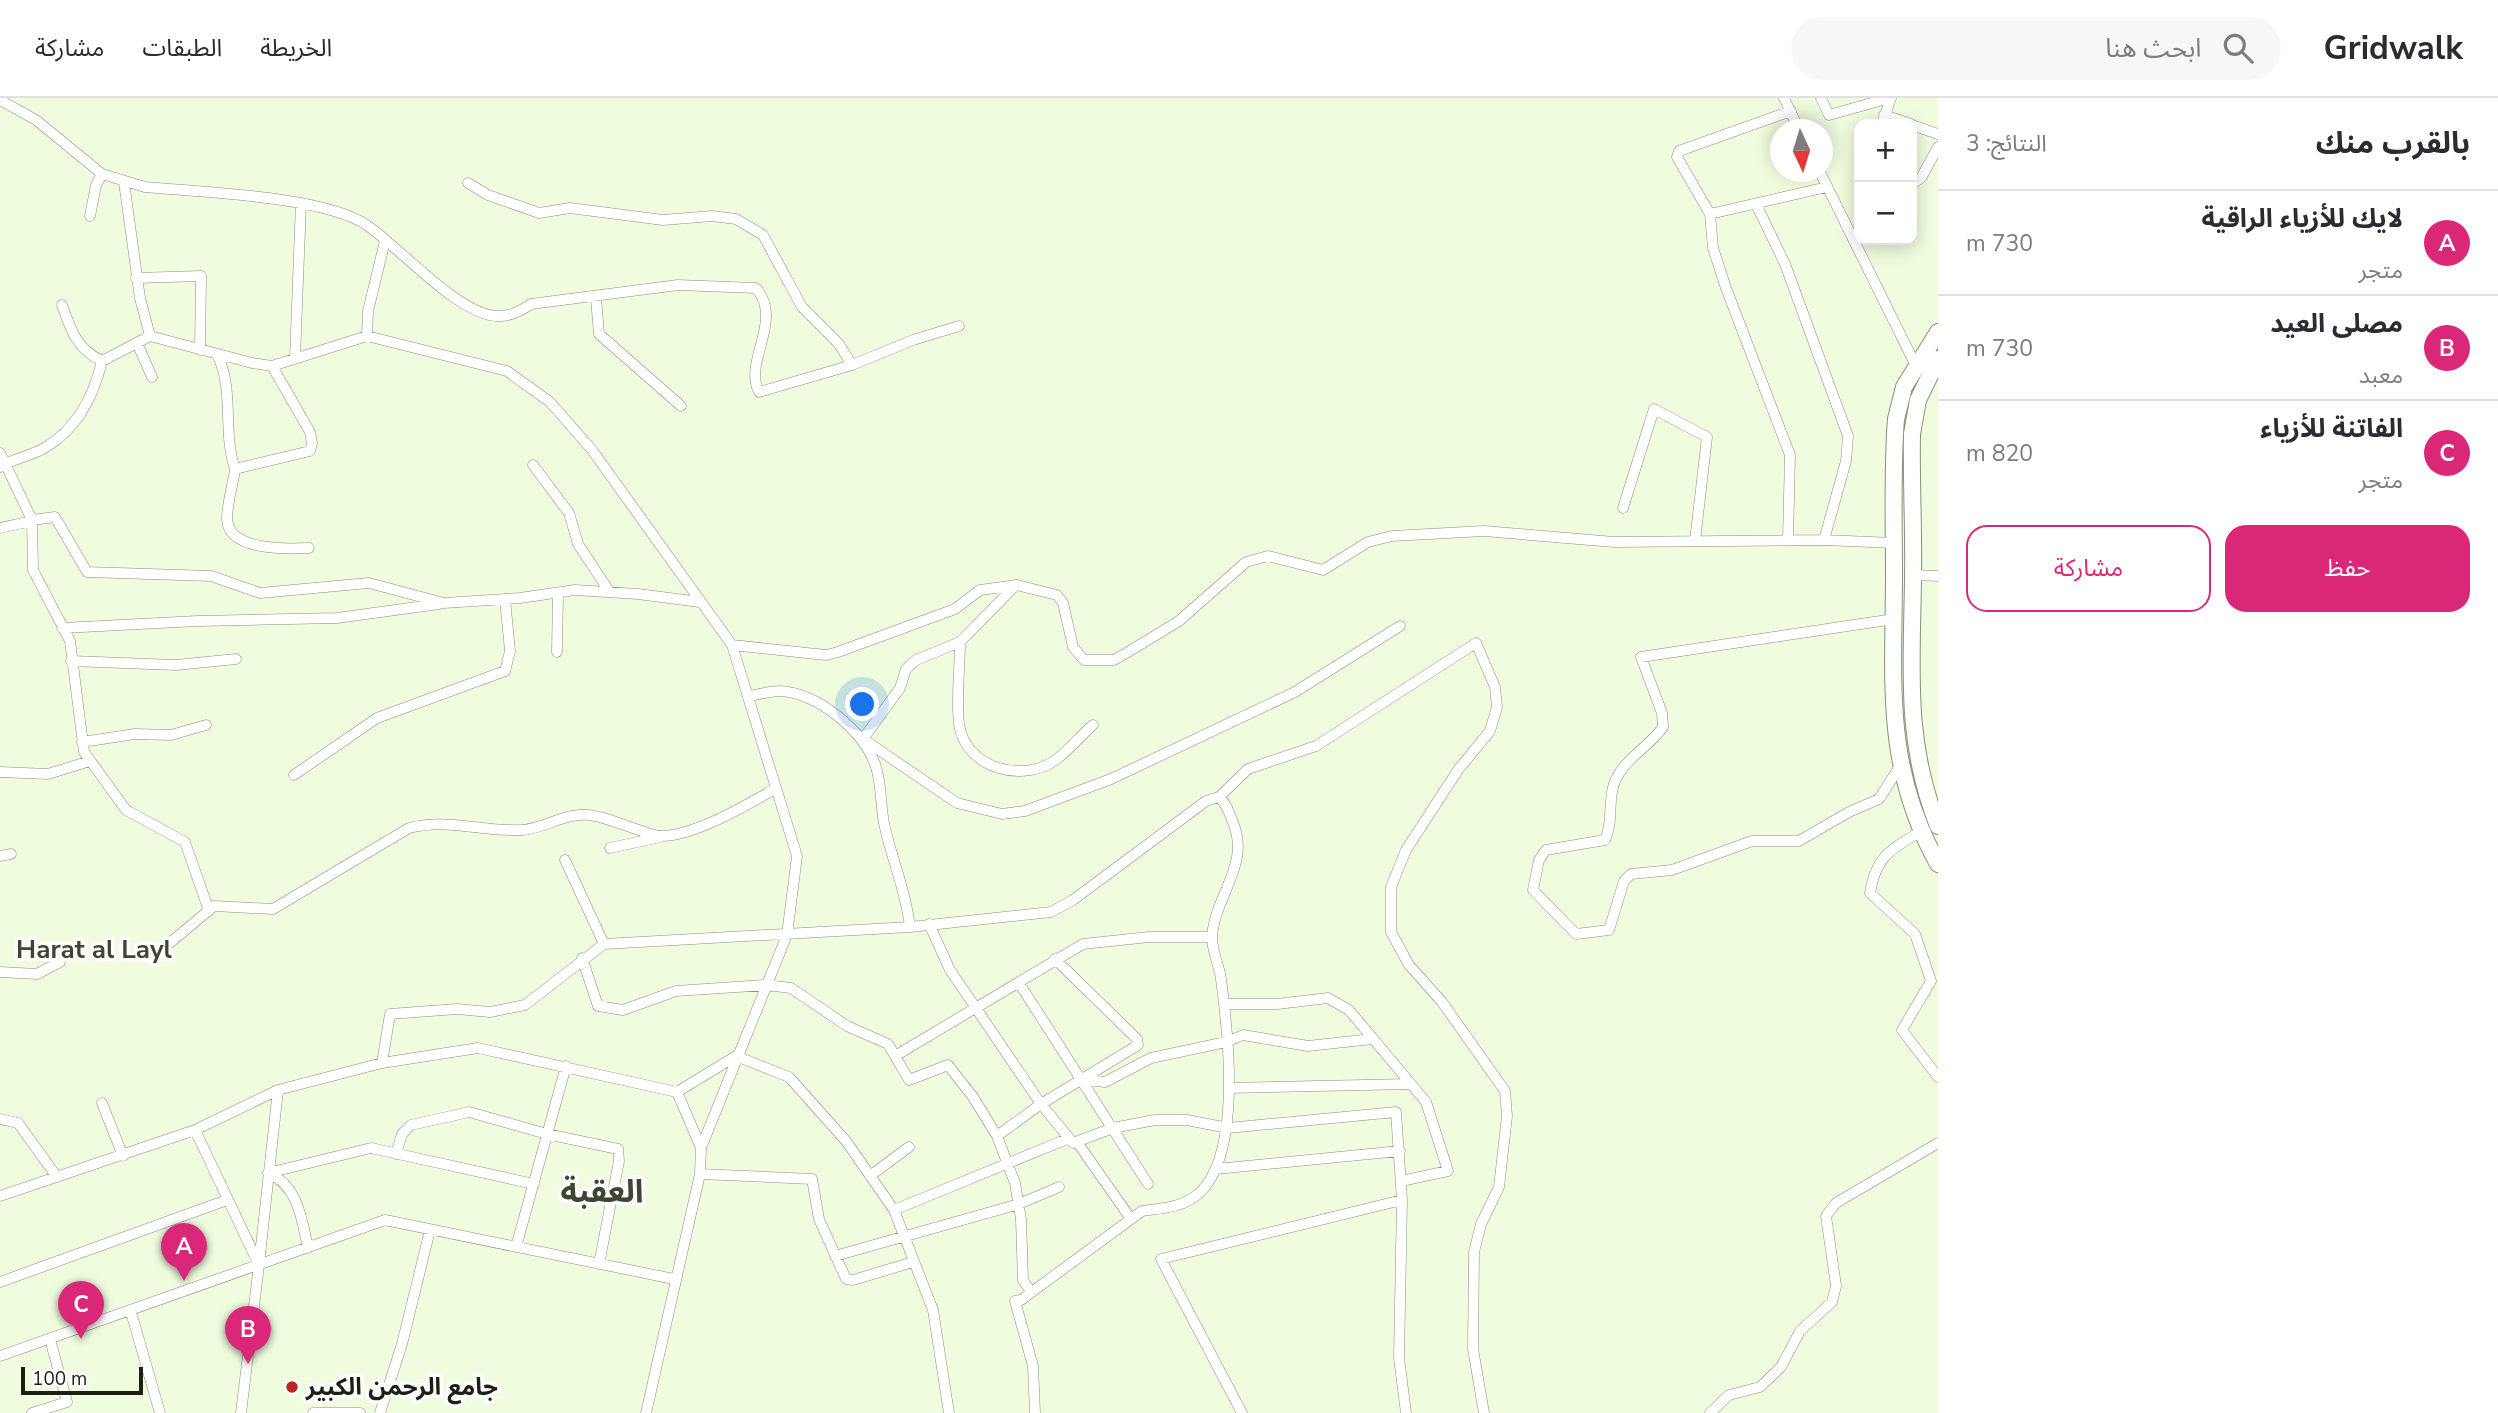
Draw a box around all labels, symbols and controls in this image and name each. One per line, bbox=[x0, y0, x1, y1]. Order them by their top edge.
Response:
search box bbox=[1791, 17, 2281, 80]
text: Gridwalk bbox=[2323, 26, 2463, 71]
icon: search bbox=[2219, 29, 2257, 67]
text: ابحث هنا bbox=[2105, 31, 2201, 66]
text: مشاركة bbox=[35, 32, 104, 64]
text: الطبقات bbox=[142, 32, 222, 64]
text: الخريطة bbox=[260, 32, 332, 64]
north arrow bbox=[1770, 119, 1833, 182]
map controls bbox=[1854, 119, 1917, 245]
button: + bbox=[1854, 119, 1917, 182]
text: بالقرب منك bbox=[2316, 123, 2470, 164]
text: النتائج: 3 bbox=[1966, 128, 2047, 159]
button: − bbox=[1854, 182, 1917, 245]
text: لايك للأزياء الراقية bbox=[2202, 201, 2403, 236]
text: 730 m bbox=[1966, 228, 2033, 259]
text: A bbox=[2438, 228, 2456, 259]
text: متجر bbox=[2359, 255, 2403, 286]
text: مصلى العيد bbox=[2270, 306, 2403, 341]
text: 730 m bbox=[1966, 333, 2033, 364]
text: B bbox=[2439, 333, 2455, 364]
text: معبد bbox=[2359, 360, 2403, 391]
text: الفاتنة للأزياء bbox=[2260, 411, 2403, 446]
text: 820 m bbox=[1966, 438, 2033, 469]
text: C bbox=[2439, 438, 2455, 469]
text: متجر bbox=[2359, 465, 2403, 496]
button: مشاركة bbox=[1966, 525, 2211, 612]
button: حفظ bbox=[2225, 525, 2470, 612]
your location bbox=[845, 687, 879, 721]
district label: Harat al Layl bbox=[16, 932, 173, 967]
district label: العقبة bbox=[561, 1170, 643, 1213]
pin: A bbox=[161, 1223, 207, 1281]
pin: C bbox=[58, 1281, 104, 1339]
pin: B bbox=[225, 1306, 271, 1364]
scale bar bbox=[21, 1364, 144, 1396]
text: 100 m bbox=[32, 1366, 87, 1392]
place label: جامع الرحمن الكبير bbox=[305, 1371, 498, 1405]
marker: جامع الرحمن الكبير bbox=[284, 1379, 300, 1395]

